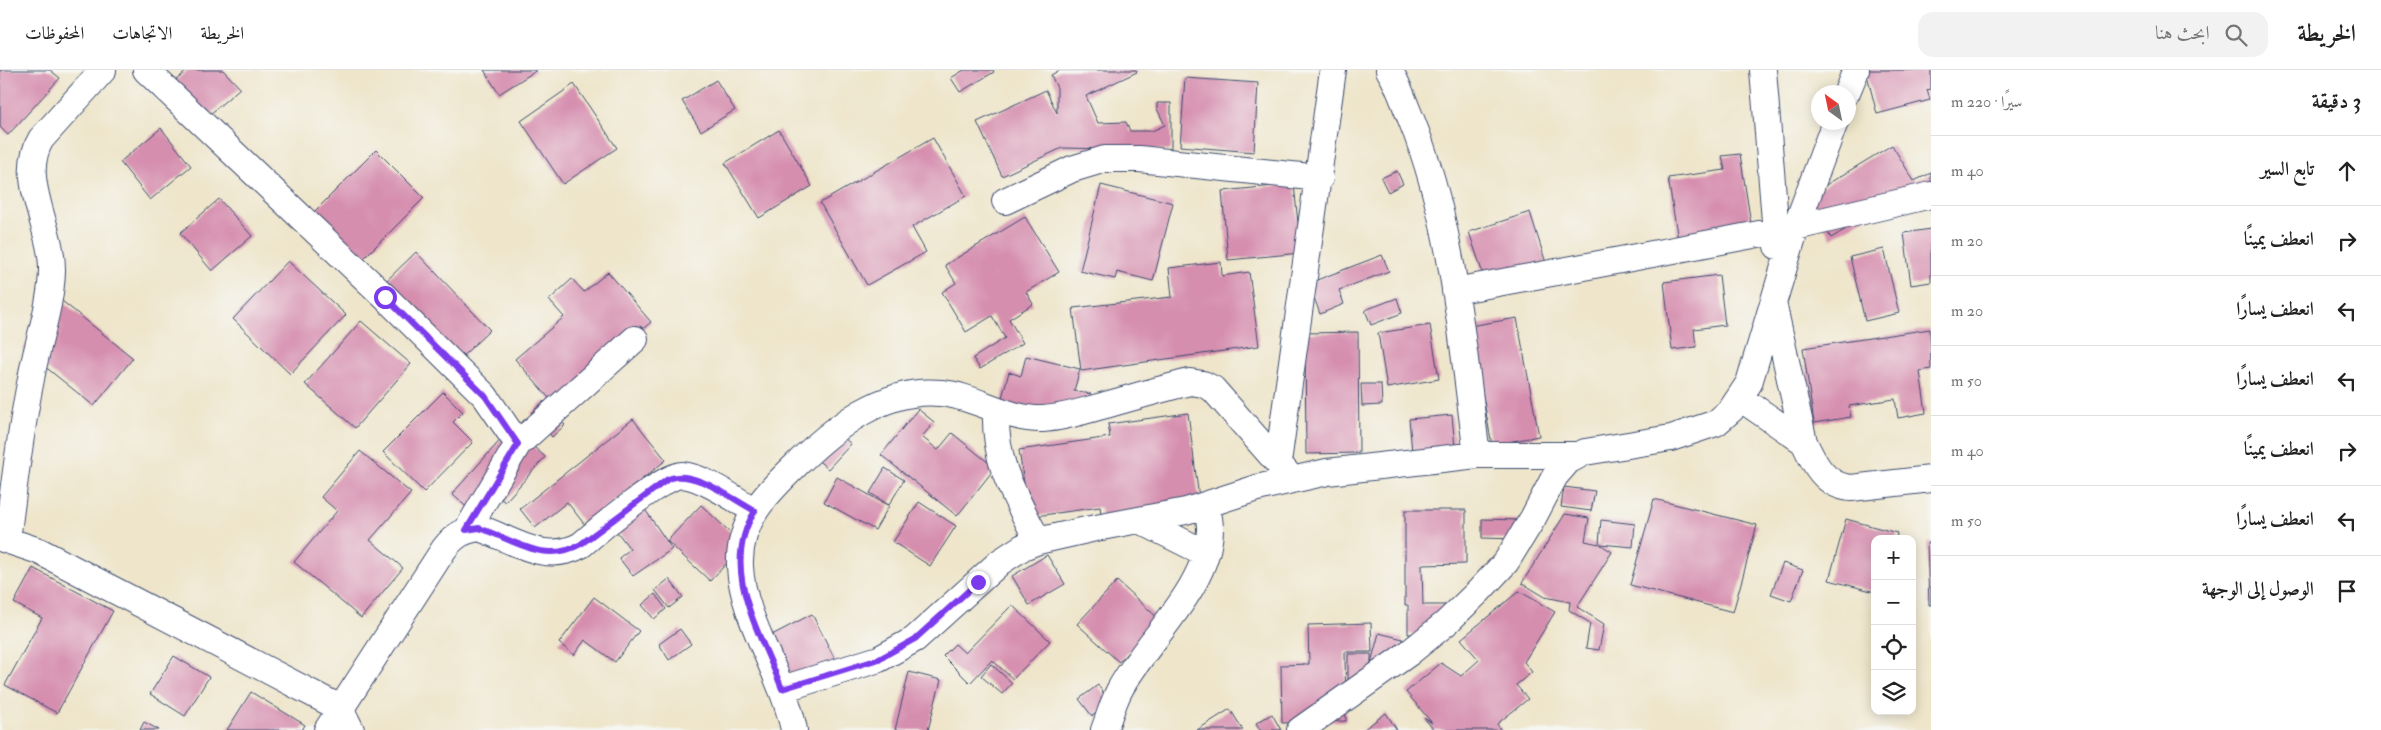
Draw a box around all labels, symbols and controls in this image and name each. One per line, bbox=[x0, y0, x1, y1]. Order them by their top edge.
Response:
search box bbox=[1918, 12, 2268, 57]
text: الخريطة bbox=[2298, 18, 2356, 49]
text: ابحث هنا bbox=[2155, 21, 2210, 45]
icon: search bbox=[2222, 21, 2250, 49]
text: المحفوظات bbox=[25, 22, 84, 45]
text: الاتجاهات bbox=[112, 22, 172, 45]
text: الخريطة bbox=[200, 22, 244, 45]
north arrow bbox=[1811, 85, 1856, 130]
text: 3 دقيقة bbox=[2312, 88, 2361, 115]
text: سيرًا · 220 m bbox=[1951, 92, 2022, 112]
text: تابع السير bbox=[2260, 157, 2314, 181]
icon: ahead bbox=[2333, 157, 2361, 185]
text: 40 m bbox=[1951, 161, 1984, 181]
text: انعطف يمينًا bbox=[2244, 227, 2314, 251]
icon: right bbox=[2333, 227, 2361, 255]
text: 20 m bbox=[1951, 231, 1983, 251]
route start bbox=[374, 286, 397, 309]
text: انعطف يسارًا bbox=[2236, 297, 2314, 321]
icon: left bbox=[2333, 297, 2361, 325]
text: 20 m bbox=[1951, 301, 1983, 321]
text: انعطف يسارًا bbox=[2236, 367, 2314, 391]
icon: left bbox=[2333, 367, 2361, 395]
text: 50 m bbox=[1951, 371, 1982, 391]
text: انعطف يمينًا bbox=[2244, 437, 2314, 461]
icon: right bbox=[2333, 437, 2361, 465]
text: 40 m bbox=[1951, 441, 1984, 461]
text: انعطف يسارًا bbox=[2236, 507, 2314, 531]
icon: left bbox=[2333, 507, 2361, 535]
text: 50 m bbox=[1951, 511, 1982, 531]
map controls bbox=[1871, 535, 1916, 715]
button: + bbox=[1871, 535, 1916, 580]
route end bbox=[967, 571, 990, 594]
text: الوصول إلى الوجهة bbox=[2202, 577, 2314, 601]
icon: arrive bbox=[2333, 577, 2361, 605]
button: − bbox=[1871, 580, 1916, 625]
button: locate bbox=[1871, 625, 1916, 670]
button: layers bbox=[1871, 670, 1916, 715]

